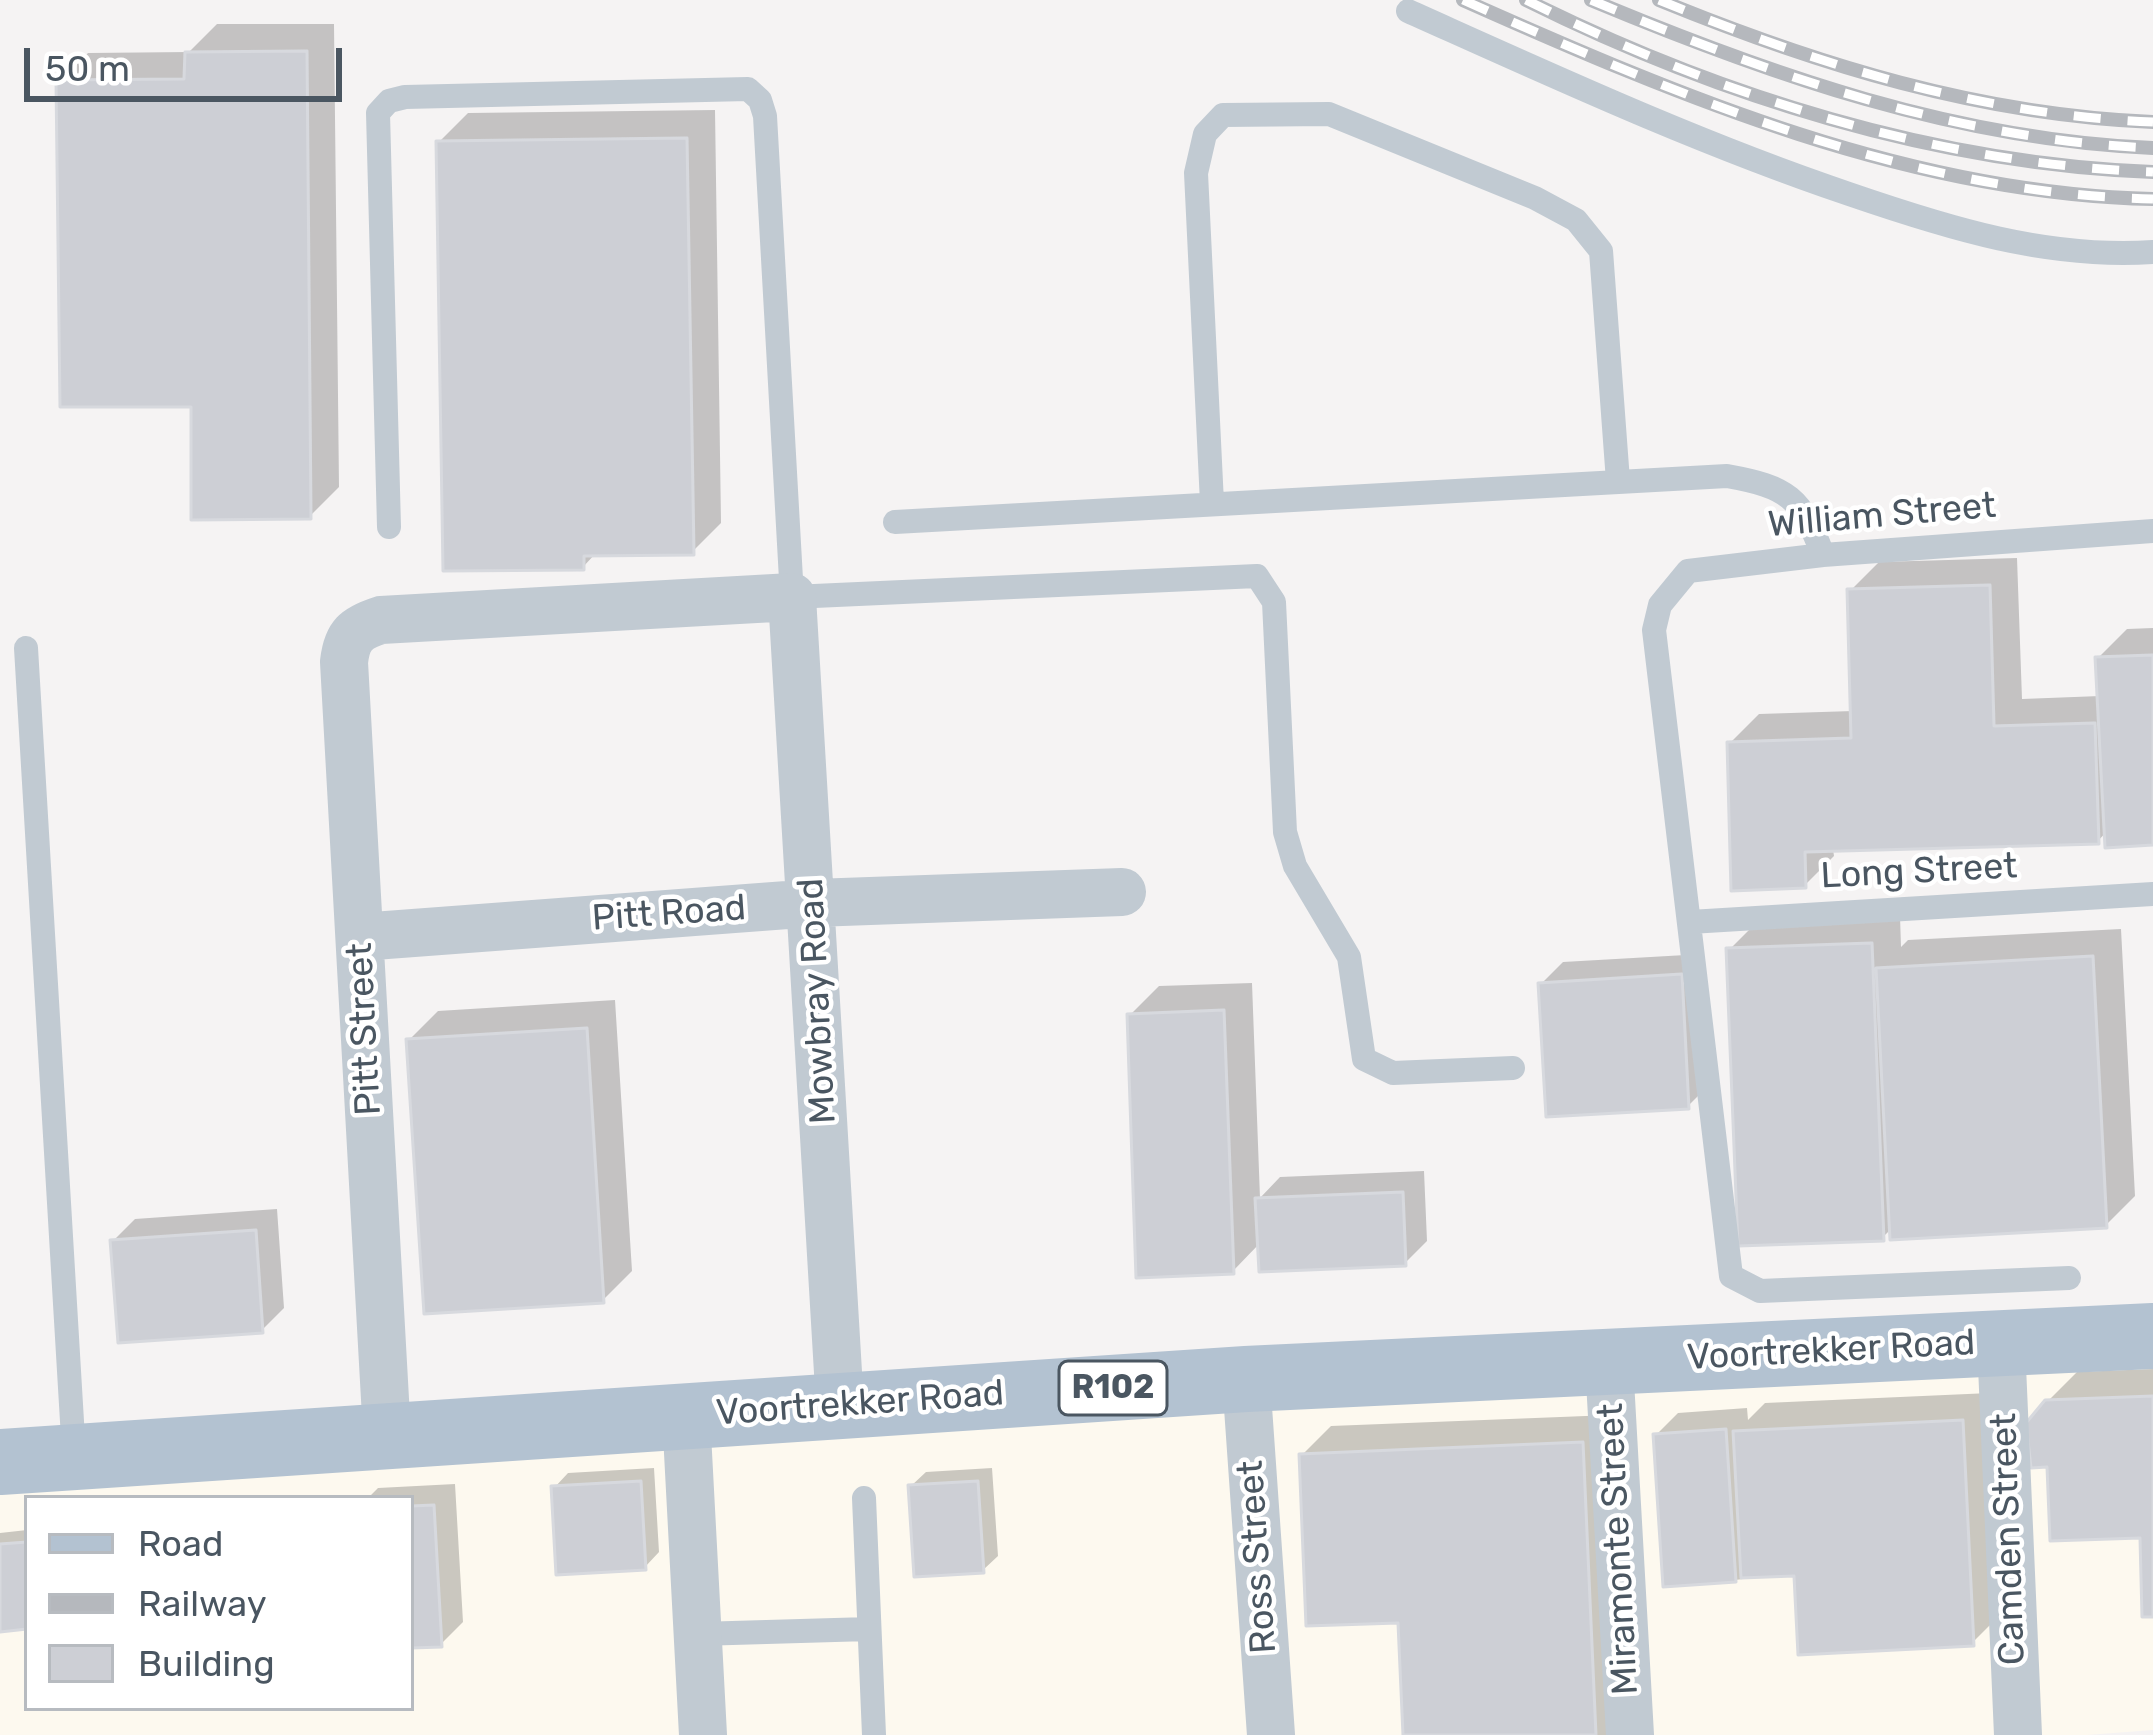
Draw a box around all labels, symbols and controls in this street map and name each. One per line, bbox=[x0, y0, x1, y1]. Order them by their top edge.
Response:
scale bar bbox=[30, 24, 348, 98]
text: 50 m bbox=[45, 47, 130, 90]
street label: William Street bbox=[1766, 485, 1998, 547]
street label: Long Street bbox=[1820, 845, 2018, 899]
street label: Mowbray Road bbox=[790, 877, 846, 1125]
street label: Pitt Road bbox=[591, 887, 747, 941]
street label: Pitt Street bbox=[339, 942, 391, 1116]
street label: Voortrekker Road bbox=[1686, 1322, 1976, 1380]
road number: R102 bbox=[1059, 1361, 1167, 1415]
street label: Voortrekker Road bbox=[715, 1372, 1005, 1436]
street label: Miramonte Street bbox=[1590, 1402, 1648, 1696]
street label: Camden Street bbox=[1983, 1412, 2035, 1666]
street label: Ross Street bbox=[1230, 1459, 1286, 1655]
legend bbox=[24, 1495, 414, 1711]
text: Road bbox=[138, 1522, 223, 1565]
text: Railway bbox=[138, 1582, 267, 1625]
text: Building bbox=[138, 1642, 275, 1685]

